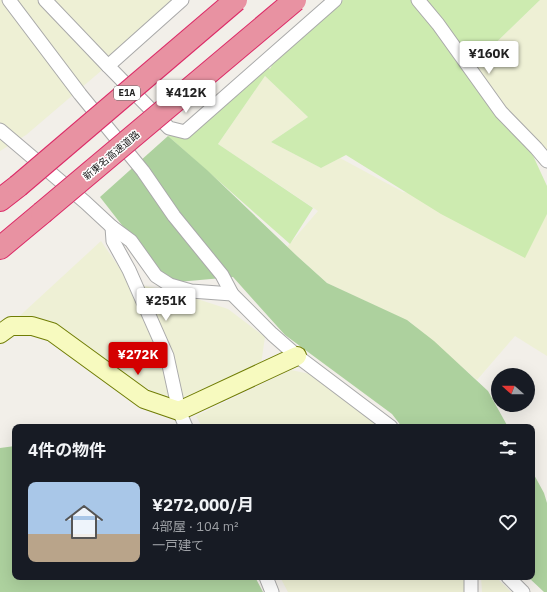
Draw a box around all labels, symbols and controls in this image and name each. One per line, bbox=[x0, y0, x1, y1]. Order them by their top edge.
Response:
pin: ¥160K bbox=[461, 41, 517, 75]
text: ¥160K bbox=[469, 45, 509, 62]
pin: ¥412K bbox=[158, 80, 214, 114]
text: ¥412K bbox=[166, 84, 206, 101]
road number: E1A bbox=[114, 86, 140, 100]
street label: 新東名高速道路 bbox=[80, 128, 142, 183]
pin: ¥251K bbox=[138, 288, 194, 322]
text: ¥251K bbox=[146, 292, 186, 309]
pin: ¥272K bbox=[110, 342, 166, 376]
text: ¥272K bbox=[118, 346, 158, 363]
north arrow bbox=[491, 368, 535, 412]
map controls bbox=[491, 368, 535, 412]
icon: filters bbox=[497, 437, 519, 459]
text: 4件の物件 bbox=[28, 439, 106, 461]
text: ¥272,000/月 bbox=[152, 494, 254, 516]
icon: home bbox=[60, 498, 108, 546]
icon: heart bbox=[497, 511, 519, 533]
text: 4部屋 · 104 m² bbox=[152, 518, 239, 535]
text: 一戸建て bbox=[152, 537, 204, 554]

